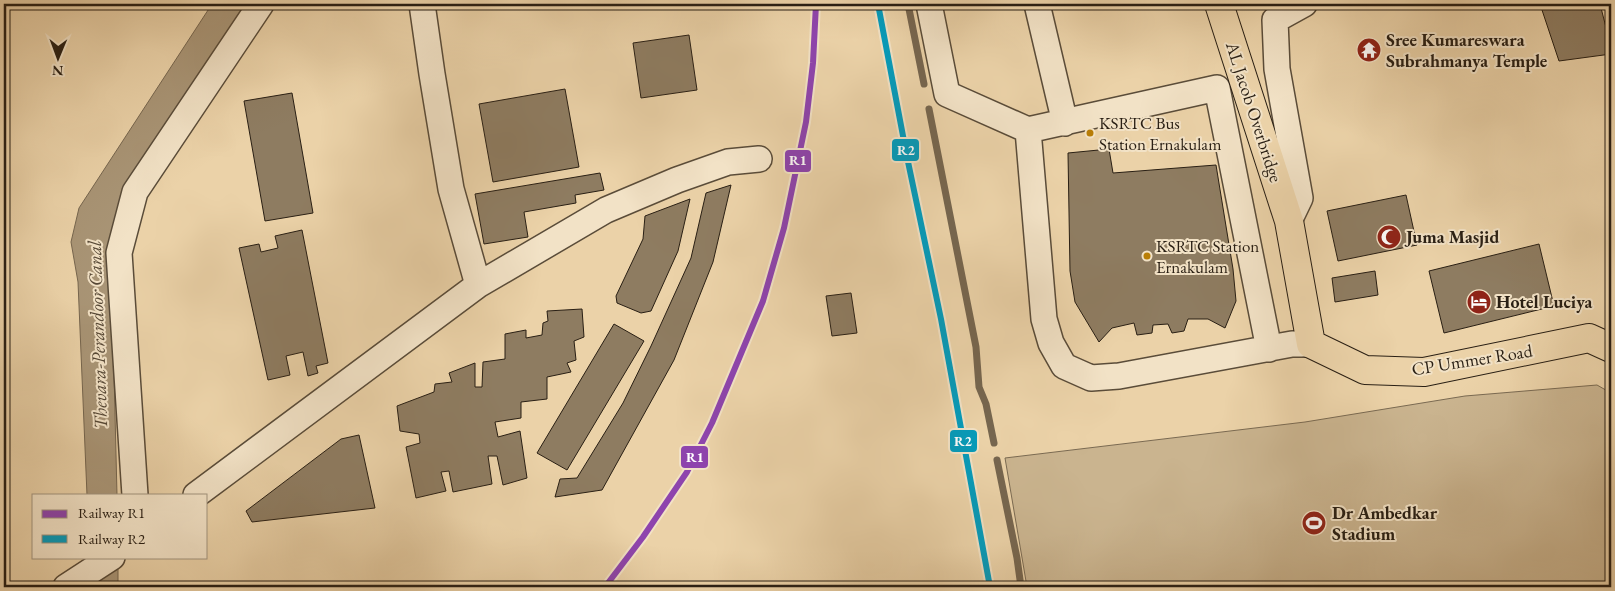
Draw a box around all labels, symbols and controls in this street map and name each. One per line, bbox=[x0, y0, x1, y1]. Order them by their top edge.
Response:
place label: Sree Kumareswara Subrahmanya Temple bbox=[1386, 28, 1548, 72]
north arrow bbox=[32, 32, 82, 82]
temple icon: Sree Kumareswara Subrahmanya Temple bbox=[1356, 37, 1382, 63]
street label: AL Jacob Overbridge bbox=[1221, 38, 1288, 185]
text: N bbox=[51, 62, 64, 80]
place label: KSRTC Bus Station Ernakulam bbox=[1099, 112, 1221, 155]
marker: KSRTC Bus Station Ernakulam bbox=[1085, 128, 1095, 138]
line badge: R2 bbox=[891, 138, 920, 162]
text: R2 bbox=[897, 141, 916, 159]
line badge: R1 bbox=[784, 149, 812, 173]
text: R1 bbox=[789, 151, 807, 169]
mosque icon: Juma Masjid bbox=[1376, 224, 1402, 250]
place label: Juma Masjid bbox=[1404, 225, 1499, 248]
place label: KSRTC Station Ernakulam bbox=[1156, 235, 1259, 278]
water label: Thevara-Perandoor Canal bbox=[82, 240, 113, 430]
marker: KSRTC Station Ernakulam bbox=[1142, 251, 1152, 261]
hotel icon: Hotel Luciya bbox=[1466, 289, 1492, 315]
place label: Hotel Luciya bbox=[1496, 290, 1592, 313]
street label: CP Ummer Road bbox=[1410, 338, 1535, 380]
line badge: R2 bbox=[949, 429, 978, 453]
text: R2 bbox=[954, 432, 973, 450]
line badge: R1 bbox=[680, 445, 709, 469]
text: R1 bbox=[686, 448, 704, 466]
legend bbox=[32, 494, 208, 558]
place label: Dr Ambedkar Stadium bbox=[1332, 501, 1438, 545]
text: Railway R1 bbox=[78, 503, 145, 522]
sports icon: Dr Ambedkar Stadium bbox=[1301, 510, 1327, 536]
text: Railway R2 bbox=[78, 529, 146, 548]

